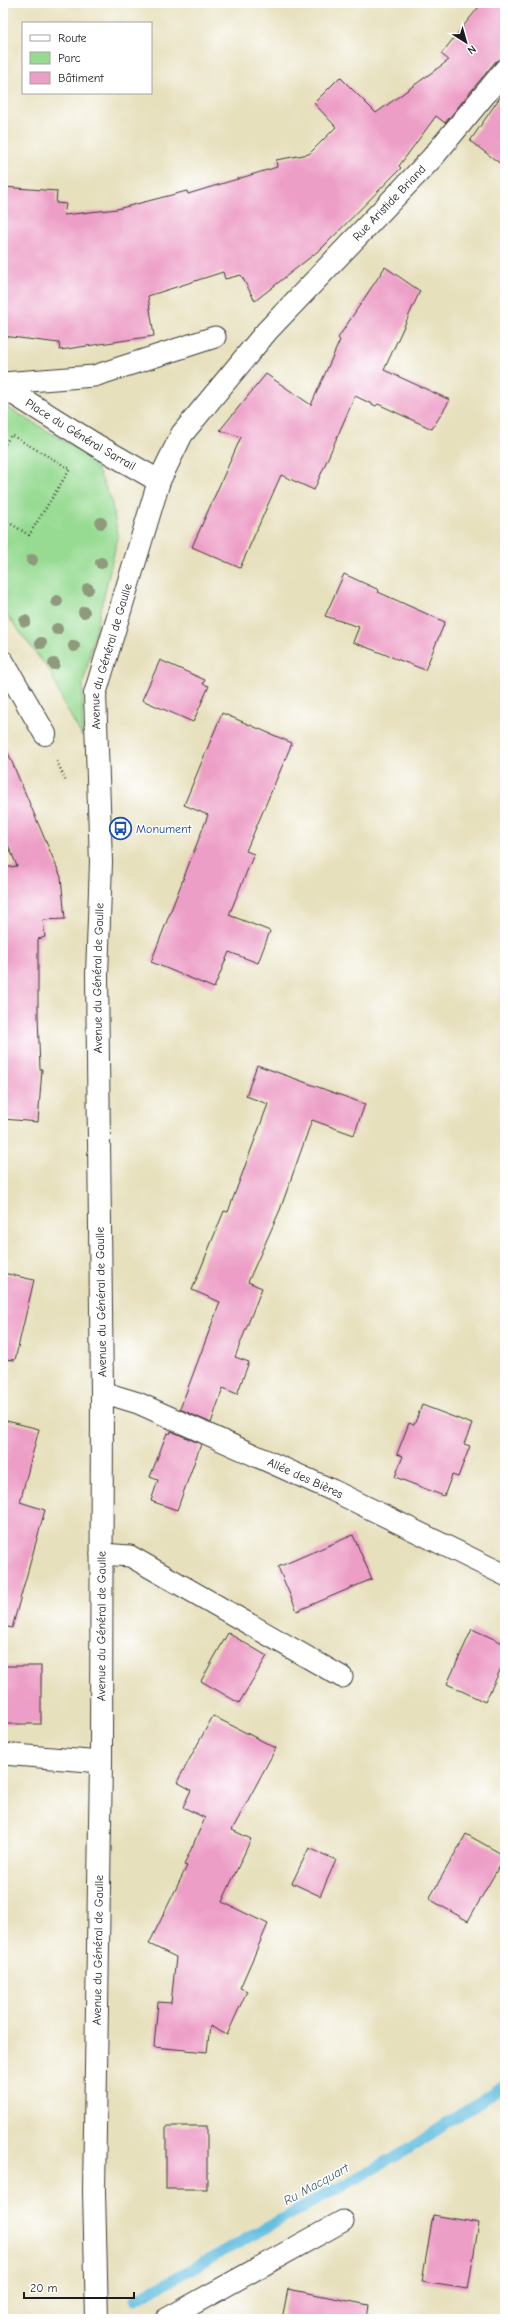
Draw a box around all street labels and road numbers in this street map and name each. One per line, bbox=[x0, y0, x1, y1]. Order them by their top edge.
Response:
street label: Rue Aristide Briand bbox=[350, 162, 429, 244]
street label: Place du Général Sarrail bbox=[23, 396, 138, 473]
street label: Avenue du Général de Gaulle bbox=[88, 582, 135, 730]
street label: Avenue du Général de Gaulle bbox=[90, 903, 107, 1053]
street label: Avenue du Général de Gaulle bbox=[93, 1227, 109, 1377]
street label: Allée des Bières bbox=[265, 1455, 345, 1501]
street label: Avenue du Général de Gaulle bbox=[94, 1551, 109, 1701]
street label: Avenue du Général de Gaulle bbox=[90, 1875, 106, 2025]

